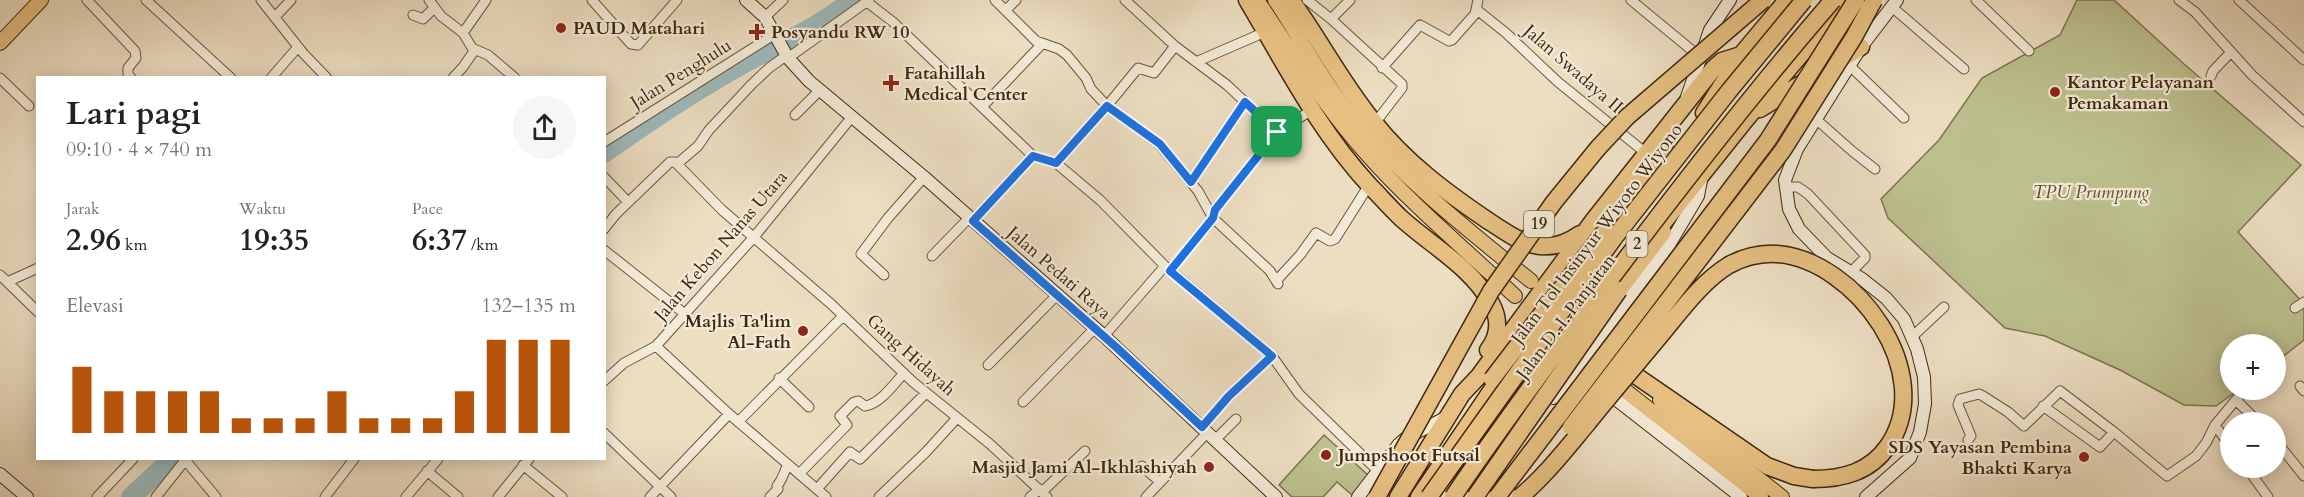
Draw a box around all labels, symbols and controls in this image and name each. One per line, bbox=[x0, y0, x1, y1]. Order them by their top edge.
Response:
place label: PAUD Matahari bbox=[573, 16, 706, 41]
street label: Jalan Swadaya II bbox=[1516, 17, 1628, 119]
place label: Posyandu RW 10 bbox=[771, 20, 909, 45]
marker: PAUD Matahari bbox=[554, 21, 568, 35]
marker: Posyandu RW 10 bbox=[748, 23, 766, 41]
street label: Jalan Penghulu bbox=[623, 33, 736, 117]
place label: Fatahillah Medical Center bbox=[904, 61, 1028, 107]
place label: Kantor Pelayanan Pemakaman bbox=[2067, 70, 2215, 116]
marker: Fatahillah Medical Center bbox=[882, 74, 900, 92]
marker: Kantor Pelayanan Pemakaman bbox=[2048, 85, 2062, 99]
text: Lari pagi bbox=[66, 91, 201, 136]
button: share bbox=[513, 96, 576, 159]
pin bbox=[1251, 106, 1302, 157]
icon: arrive bbox=[1260, 115, 1293, 148]
street label: Jalan Tol Insinyur Wiyoto Wiyono bbox=[1504, 118, 1689, 352]
text: 09:10 · 4 × 740 m bbox=[66, 136, 212, 163]
street label: Jalan Kebon Nanas Utara bbox=[647, 165, 793, 329]
park label: TPU Prumpung bbox=[2033, 180, 2149, 205]
text: Jarak bbox=[66, 198, 100, 220]
text: Waktu bbox=[239, 198, 286, 220]
text: Pace bbox=[412, 198, 443, 220]
road number: 19 bbox=[1524, 211, 1554, 237]
street label: Jalan Pedati Raya bbox=[999, 219, 1117, 325]
text: 2.96 bbox=[66, 220, 121, 261]
text: 19:35 bbox=[239, 220, 309, 261]
text: 6:37 bbox=[412, 220, 467, 261]
road number: 2 bbox=[1626, 231, 1648, 257]
text: km bbox=[121, 234, 147, 256]
text: /km bbox=[467, 234, 498, 256]
street label: Jalan D. I. Panjaitan bbox=[1509, 249, 1622, 387]
text: Elevasi bbox=[66, 292, 124, 319]
text: 132–135 m bbox=[481, 292, 576, 319]
street label: Gang Hidayah bbox=[861, 308, 961, 402]
place label: Majlis Ta'lim Al-Fath bbox=[685, 309, 791, 355]
marker: Majlis Ta'lim Al-Fath bbox=[796, 324, 810, 338]
map controls bbox=[2220, 334, 2286, 478]
button: + bbox=[2220, 334, 2286, 400]
button: − bbox=[2220, 412, 2286, 478]
place label: SDS Yayasan Pembina Bhakti Karya bbox=[1889, 435, 2072, 481]
place label: Jumpshoot Futsal bbox=[1335, 443, 1480, 468]
marker: Jumpshoot Futsal bbox=[1319, 448, 1333, 462]
marker: SDS Yayasan Pembina Bhakti Karya bbox=[2077, 450, 2091, 464]
place label: Masjid Jami Al-Ikhlashiyah bbox=[972, 455, 1197, 480]
marker: Masjid Jami Al-Ikhlashiyah bbox=[1202, 460, 1216, 474]

